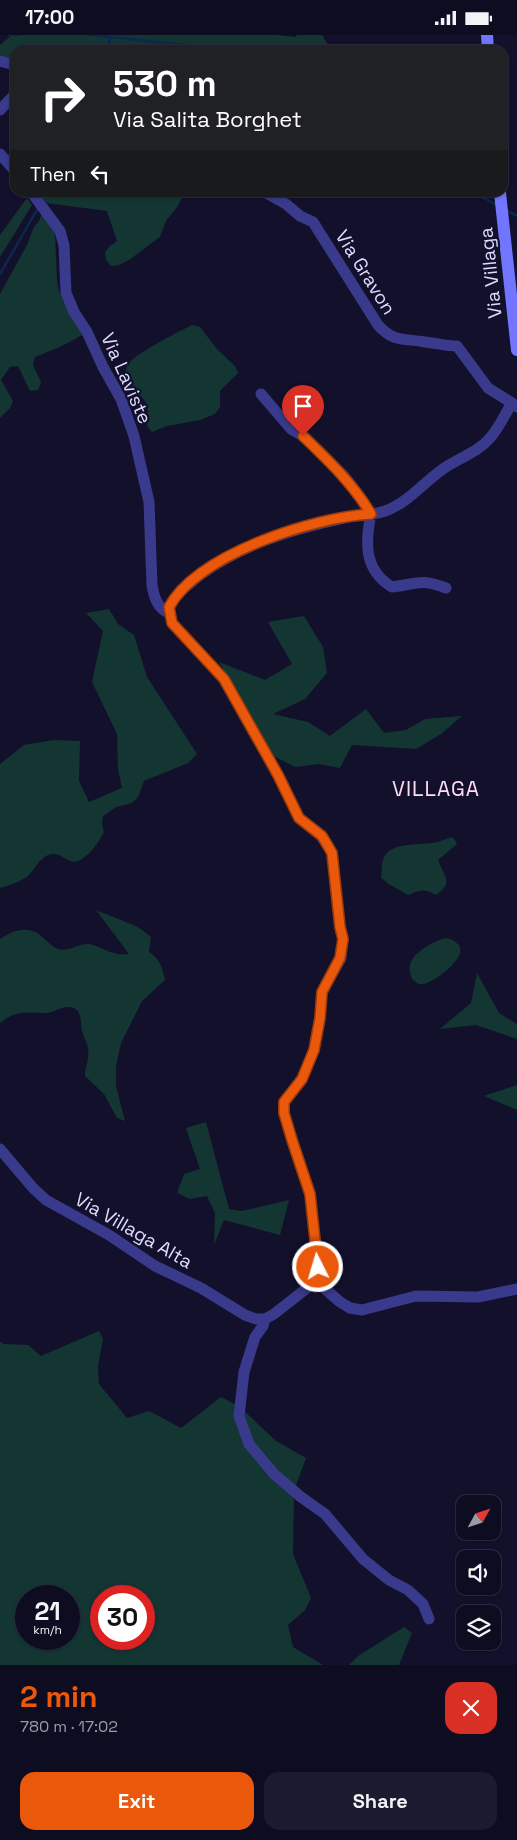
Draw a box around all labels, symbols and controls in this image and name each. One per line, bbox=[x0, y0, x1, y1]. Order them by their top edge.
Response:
text: 17:00 bbox=[25, 5, 74, 30]
text: 530 m bbox=[113, 62, 217, 106]
icon: right bbox=[30, 65, 95, 130]
text: Via Salita Borghet bbox=[113, 105, 302, 133]
icon: left bbox=[86, 160, 114, 188]
text: Then bbox=[30, 162, 76, 187]
street label: Via Gravon bbox=[330, 225, 401, 319]
street label: Via Villaga bbox=[473, 226, 508, 320]
street label: Via Laviste bbox=[95, 329, 158, 428]
pin bbox=[282, 385, 324, 436]
icon: arrive bbox=[289, 392, 317, 420]
district label: VILLAGA bbox=[392, 775, 480, 802]
street label: Via Villaga Alta bbox=[70, 1187, 197, 1274]
position arrow bbox=[291, 1240, 343, 1292]
north arrow bbox=[456, 1495, 501, 1540]
map controls bbox=[456, 1495, 501, 1650]
button: sound bbox=[456, 1550, 501, 1595]
speed limit sign: 30 bbox=[90, 1585, 155, 1650]
text: 21 bbox=[34, 1595, 61, 1627]
button: layers bbox=[456, 1605, 501, 1650]
text: km/h bbox=[33, 1622, 62, 1638]
text: 2 min bbox=[20, 1677, 98, 1716]
button: close bbox=[445, 1682, 497, 1734]
text: 780 m · 17:02 bbox=[20, 1716, 118, 1737]
button: Exit bbox=[20, 1772, 254, 1830]
button: Share bbox=[264, 1772, 497, 1830]

